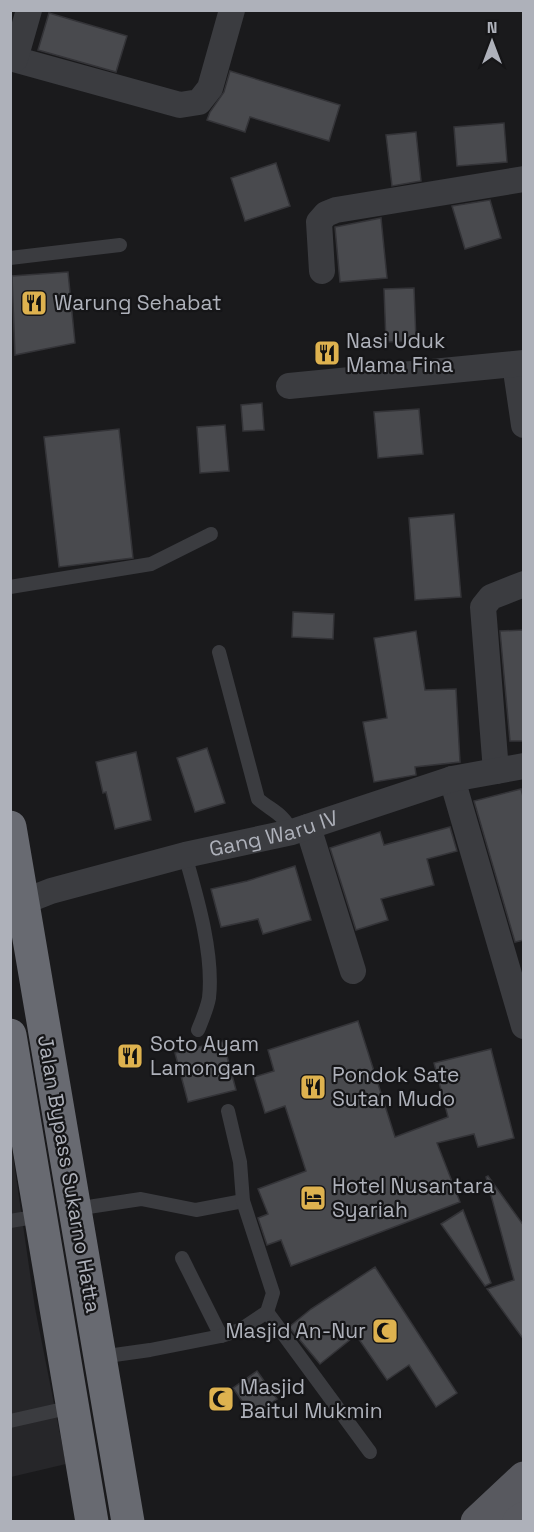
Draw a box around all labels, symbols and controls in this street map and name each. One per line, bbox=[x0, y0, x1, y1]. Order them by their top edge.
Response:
north arrow bbox=[462, 12, 522, 72]
text: N bbox=[487, 17, 497, 38]
restaurant icon: Warung Sehabat bbox=[19, 288, 49, 318]
place label: Warung Sehabat bbox=[54, 289, 222, 316]
place label: Nasi Uduk Mama Fina bbox=[346, 327, 453, 378]
restaurant icon: Nasi Uduk Mama Fina bbox=[312, 338, 342, 368]
street label: Gang Waru IV bbox=[207, 804, 341, 862]
place label: Soto Ayam Lamongan bbox=[150, 1030, 259, 1081]
street label: Jalan Bypass Sukarno Hatta bbox=[32, 1033, 107, 1315]
restaurant icon: Soto Ayam Lamongan bbox=[115, 1041, 145, 1071]
place label: Pondok Sate Sutan Mudo bbox=[332, 1061, 459, 1112]
restaurant icon: Pondok Sate Sutan Mudo bbox=[298, 1072, 328, 1102]
place label: Hotel Nusantara Syariah bbox=[332, 1172, 494, 1223]
hotel icon: Hotel Nusantara Syariah bbox=[298, 1183, 328, 1213]
mosque icon: Masjid An-Nur bbox=[370, 1316, 400, 1346]
place label: Masjid An-Nur bbox=[225, 1317, 366, 1344]
place label: Masjid Baitul Mukmin bbox=[240, 1373, 383, 1424]
mosque icon: Masjid Baitul Mukmin bbox=[206, 1384, 236, 1414]

